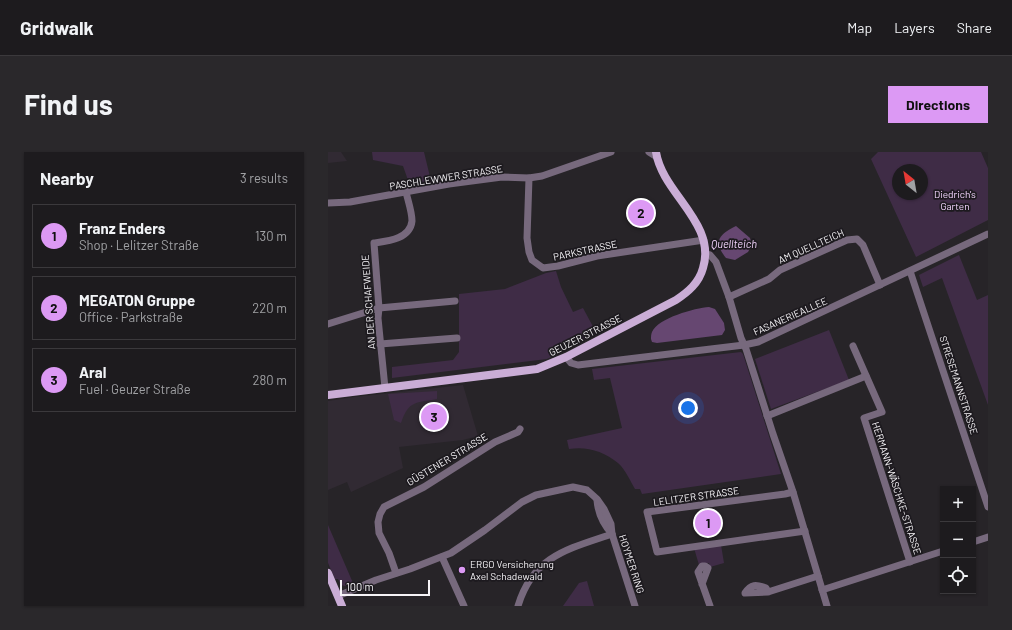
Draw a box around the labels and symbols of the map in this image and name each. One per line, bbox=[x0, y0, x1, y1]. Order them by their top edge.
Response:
street label: PASCHLEWWER STRASSE bbox=[388, 162, 504, 192]
north arrow bbox=[892, 164, 928, 200]
park label: Diedrich's Garten bbox=[934, 188, 976, 212]
pin: 2 bbox=[628, 198, 654, 228]
street label: AM QUELLTEICH bbox=[776, 226, 846, 266]
street label: PARKSTRASSE bbox=[552, 237, 618, 263]
water label: Quellteich bbox=[711, 237, 757, 250]
street label: AN DER SCHAFWEIDE bbox=[359, 254, 377, 350]
street label: FASANERIEALLEE bbox=[751, 294, 829, 338]
street label: GEUZER STRASSE bbox=[547, 312, 623, 358]
street label: STRESEMANNSTRASSE bbox=[937, 334, 981, 436]
your location bbox=[678, 398, 698, 418]
pin: 3 bbox=[421, 402, 447, 432]
street label: HERMANN-WÄSCHKE-STRASSE bbox=[870, 420, 924, 556]
street label: GÜSTENER STRASSE bbox=[404, 430, 490, 488]
street label: LELITZER STRASSE bbox=[652, 484, 740, 508]
pin: 1 bbox=[695, 508, 721, 538]
street label: HOYMER RING bbox=[617, 533, 647, 595]
place label: ERGO Versicherung Axel Schadewald bbox=[470, 558, 554, 582]
marker: ERGO Versicherung Axel Schadewald bbox=[457, 565, 467, 575]
scale bar bbox=[340, 578, 430, 597]

